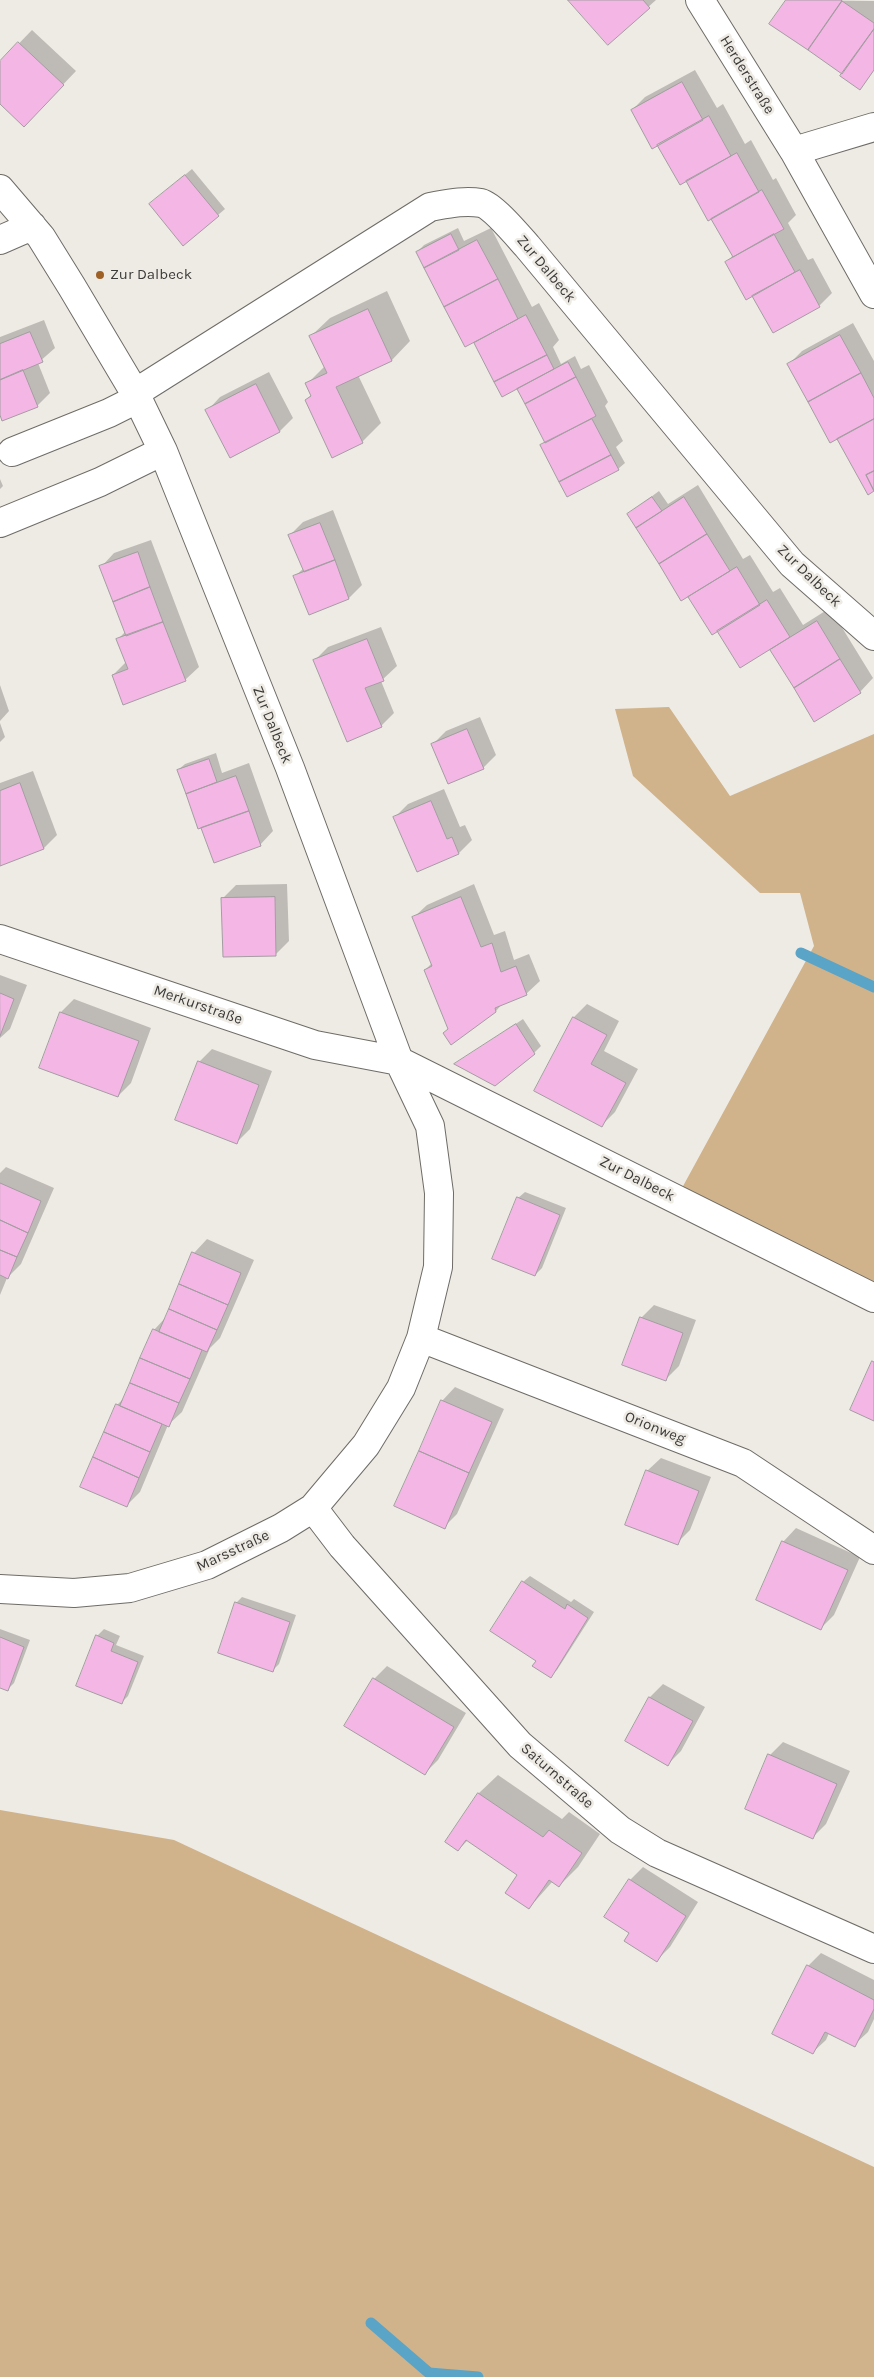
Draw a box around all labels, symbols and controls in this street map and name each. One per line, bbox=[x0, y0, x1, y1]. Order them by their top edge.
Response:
street label: Herderstraße bbox=[716, 32, 778, 118]
street label: Zur Dalbeck bbox=[513, 232, 579, 306]
place label: Zur Dalbeck bbox=[110, 266, 192, 284]
marker: Zur Dalbeck bbox=[94, 269, 106, 281]
street label: Zur Dalbeck bbox=[773, 541, 845, 611]
street label: Zur Dalbeck bbox=[248, 684, 296, 766]
street label: Merkurstraße bbox=[151, 981, 245, 1029]
street label: Zur Dalbeck bbox=[596, 1152, 678, 1206]
street label: Orionweg bbox=[622, 1408, 688, 1448]
street label: Marsstraße bbox=[194, 1526, 272, 1576]
street label: Saturnstraße bbox=[517, 1739, 597, 1813]

